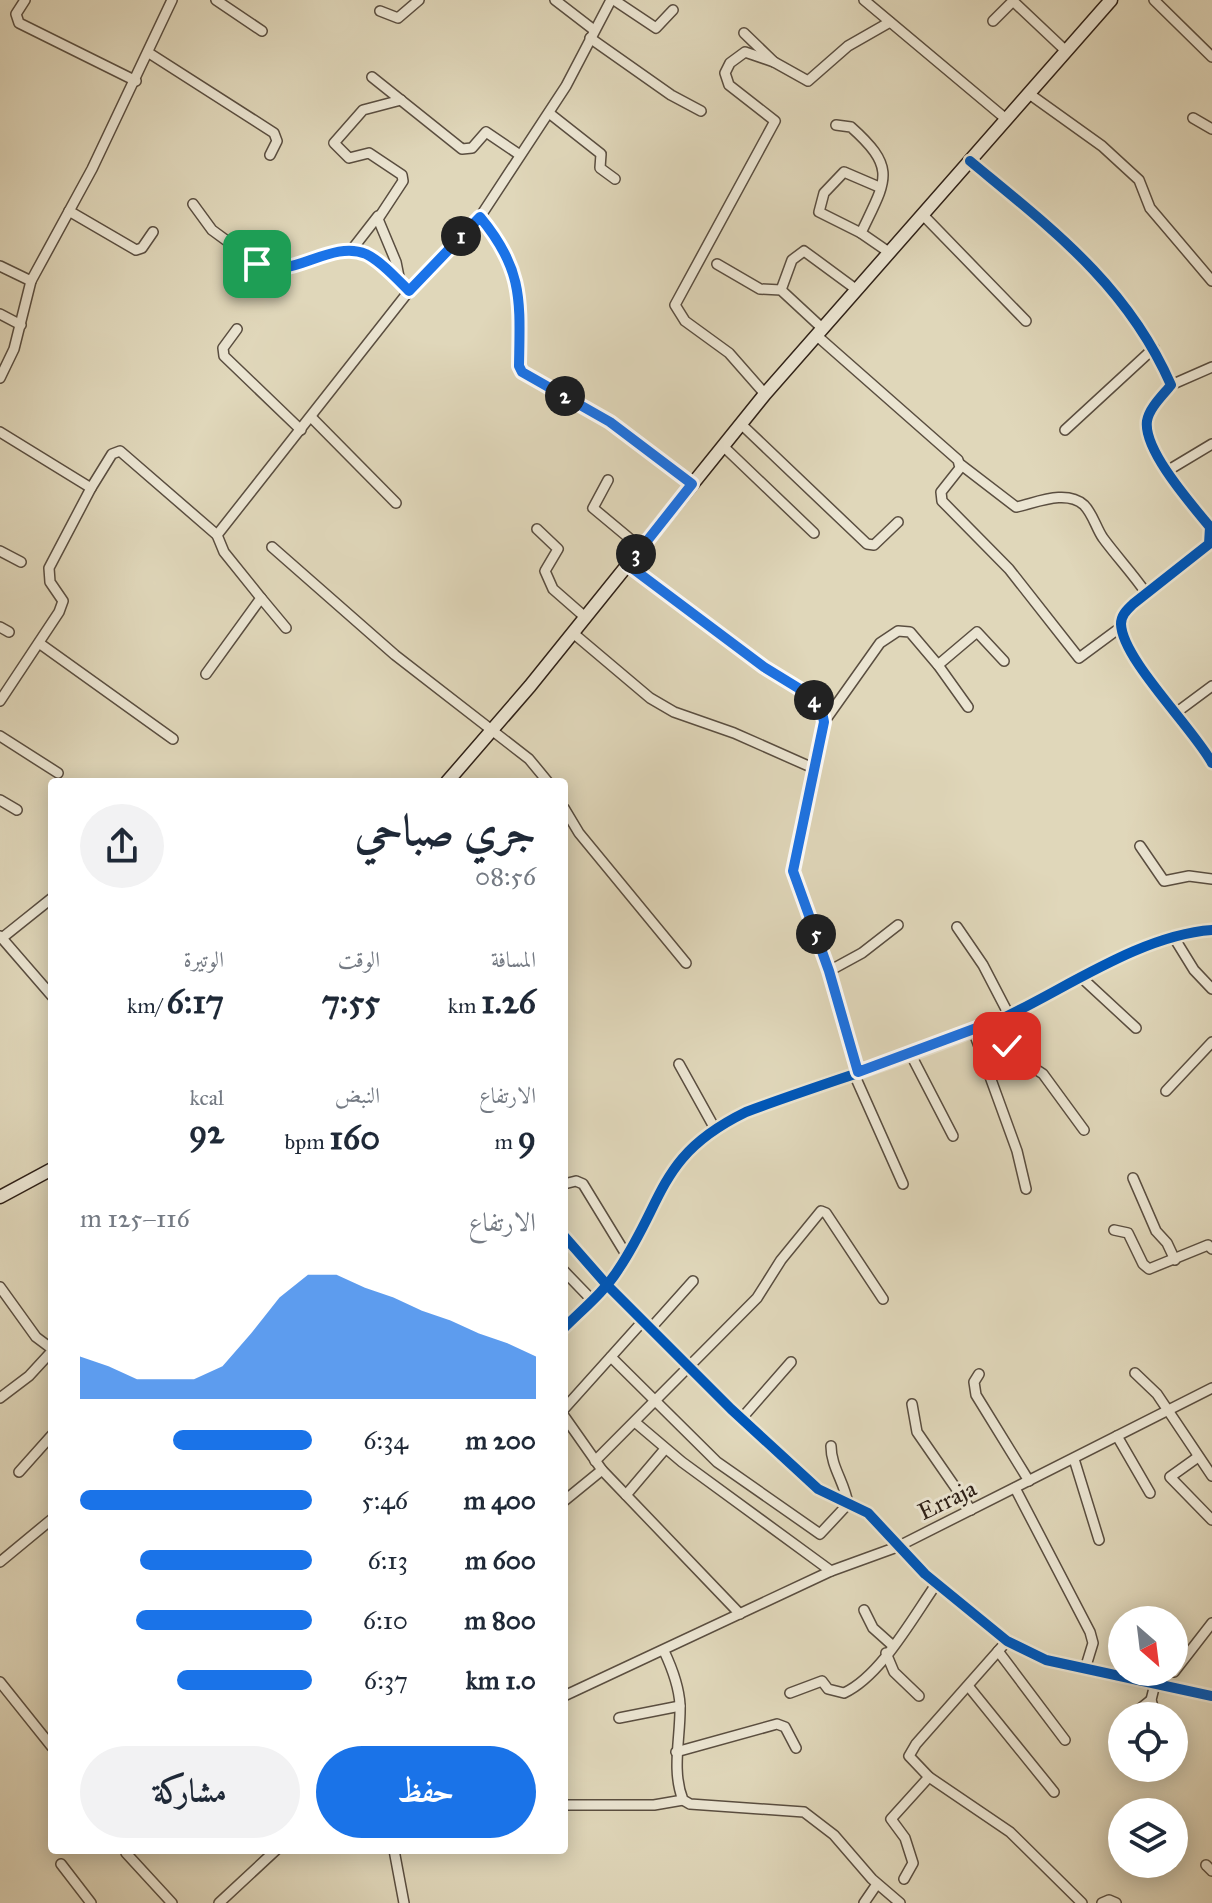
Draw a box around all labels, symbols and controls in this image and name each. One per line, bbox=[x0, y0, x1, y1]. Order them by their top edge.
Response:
pin: 1 bbox=[441, 216, 481, 256]
text: 1 bbox=[457, 222, 465, 249]
pin bbox=[223, 230, 291, 298]
icon: arrive bbox=[235, 242, 279, 286]
pin: 2 bbox=[545, 376, 585, 416]
text: 2 bbox=[560, 382, 570, 409]
pin: 3 bbox=[616, 534, 656, 574]
text: 3 bbox=[632, 540, 640, 567]
pin: 4 bbox=[794, 680, 834, 720]
text: 4 bbox=[808, 686, 820, 713]
text: جري صباحي bbox=[355, 803, 536, 857]
button: share bbox=[80, 804, 164, 888]
text: 08:56 bbox=[475, 860, 536, 892]
pin: 5 bbox=[796, 914, 836, 954]
text: 5 bbox=[811, 920, 821, 947]
text: الوتيرة bbox=[183, 946, 224, 973]
text: الوقت bbox=[338, 946, 380, 973]
text: المسافة bbox=[491, 946, 536, 973]
text: 6:17 bbox=[166, 981, 224, 1022]
text: 7:55 bbox=[322, 981, 380, 1022]
text: 1.26 bbox=[481, 981, 536, 1022]
text: /km bbox=[127, 992, 166, 1019]
text: km bbox=[448, 992, 481, 1019]
pin bbox=[973, 1012, 1041, 1080]
icon: check bbox=[985, 1024, 1029, 1068]
text: النبض bbox=[335, 1082, 380, 1109]
text: الارتفاع bbox=[479, 1082, 536, 1109]
text: kcal bbox=[189, 1084, 224, 1111]
text: 92 bbox=[189, 1111, 224, 1152]
text: 160 bbox=[329, 1117, 380, 1158]
text: 9 bbox=[518, 1117, 536, 1158]
text: bpm bbox=[285, 1128, 329, 1155]
text: m bbox=[494, 1128, 518, 1155]
text: 116–125 m bbox=[80, 1202, 190, 1234]
text: الارتفاع bbox=[469, 1206, 536, 1238]
text: 6:34 bbox=[363, 1424, 408, 1456]
text: 200 m bbox=[465, 1424, 536, 1456]
street label: Erraja bbox=[913, 1473, 982, 1527]
text: 5:46 bbox=[362, 1484, 408, 1516]
text: 400 m bbox=[464, 1484, 536, 1516]
text: 6:13 bbox=[367, 1544, 408, 1576]
text: 600 m bbox=[465, 1544, 536, 1576]
text: 6:10 bbox=[363, 1604, 408, 1636]
text: 800 m bbox=[464, 1604, 536, 1636]
north arrow bbox=[1108, 1606, 1188, 1686]
map controls bbox=[1108, 1606, 1188, 1878]
text: 6:37 bbox=[364, 1664, 408, 1696]
text: 1.0 km bbox=[466, 1664, 536, 1696]
button: locate bbox=[1108, 1702, 1188, 1782]
button: مشاركة bbox=[80, 1746, 300, 1838]
button: حفظ bbox=[316, 1746, 536, 1838]
button: layers bbox=[1108, 1798, 1188, 1878]

